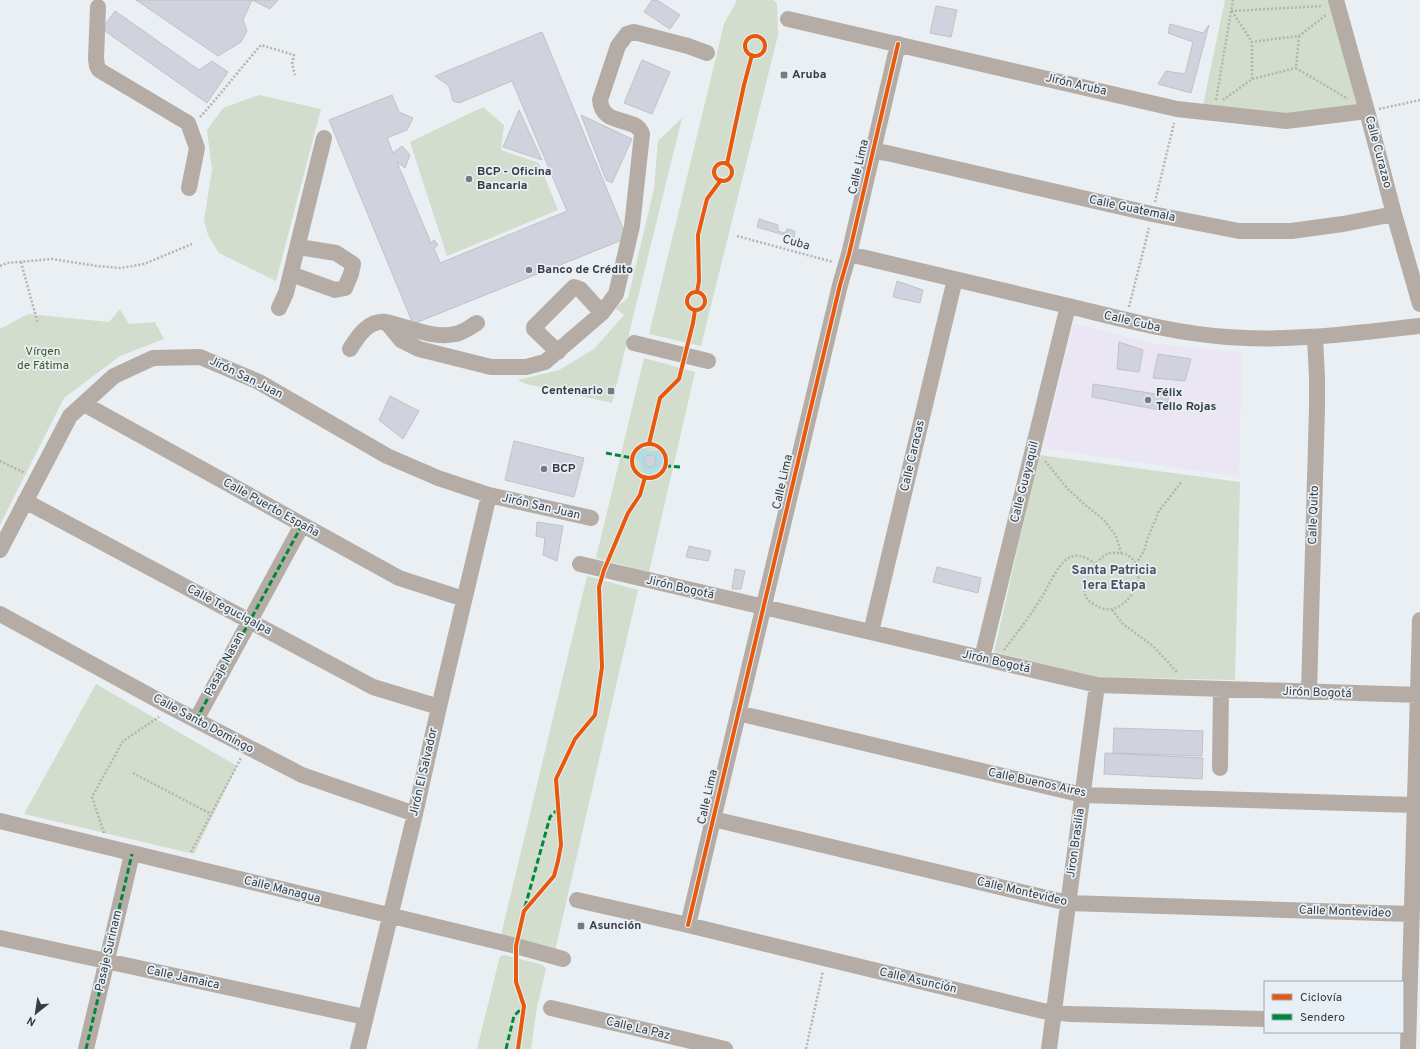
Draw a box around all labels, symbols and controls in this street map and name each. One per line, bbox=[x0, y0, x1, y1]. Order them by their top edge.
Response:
place label: Aruba bbox=[792, 67, 826, 83]
marker: Aruba bbox=[779, 70, 789, 80]
street label: Jirón Aruba bbox=[1044, 70, 1108, 100]
street label: Calle Curazao bbox=[1361, 114, 1395, 190]
street label: Calle Lima bbox=[845, 138, 873, 196]
place label: BCP - Oficina Bancaria bbox=[477, 164, 551, 194]
marker: BCP - Oficina Bancaria bbox=[464, 174, 474, 184]
street label: Calle Guatemala bbox=[1087, 192, 1177, 226]
street label: Cuba bbox=[780, 231, 812, 255]
place label: Banco de Crédito bbox=[537, 262, 633, 278]
marker: Banco de Crédito bbox=[524, 265, 534, 275]
street label: Calle Cuba bbox=[1102, 308, 1162, 336]
park label: Vírgen de Fátima bbox=[17, 344, 69, 374]
street label: Jirón San Juan bbox=[206, 353, 286, 403]
place label: Centenario bbox=[541, 383, 603, 399]
place label: Félix Tello Rojas bbox=[1156, 385, 1216, 415]
marker: Centenario bbox=[606, 386, 616, 396]
marker: Félix Tello Rojas bbox=[1143, 395, 1153, 405]
street label: Calle Caracas bbox=[897, 419, 929, 493]
street label: Calle Guayaquil bbox=[1007, 440, 1043, 524]
street label: Calle Lima bbox=[769, 453, 797, 511]
place label: BCP bbox=[552, 461, 576, 477]
marker: BCP bbox=[539, 464, 549, 474]
street label: Calle Puerto España bbox=[220, 475, 322, 541]
street label: Calle Quito bbox=[1305, 485, 1323, 545]
street label: Jirón San Juan bbox=[500, 490, 582, 524]
district label: Santa Patricia 1era Etapa bbox=[1072, 563, 1156, 594]
street label: Jirón Bogotá bbox=[644, 572, 716, 604]
street label: Calle Tegucigalpa bbox=[184, 581, 274, 639]
street label: Pasaje Nasan bbox=[201, 629, 249, 699]
street label: Jirón Bogotá bbox=[960, 646, 1032, 678]
street label: Jirón Bogotá bbox=[1282, 684, 1352, 702]
street label: Calle Santo Domingo bbox=[150, 691, 256, 758]
street label: Jirón El Salvador bbox=[406, 726, 442, 818]
street label: Calle Buenos Aires bbox=[987, 765, 1087, 801]
street label: Calle Lima bbox=[694, 768, 722, 826]
street label: Jiron Brasilia bbox=[1063, 807, 1089, 879]
street label: Calle Managua bbox=[242, 873, 322, 907]
street label: Calle Montevideo bbox=[975, 874, 1069, 910]
street label: Calle Montevideo bbox=[1299, 902, 1392, 922]
street label: Pasaje Surinam bbox=[92, 909, 126, 993]
place label: Asunción bbox=[589, 918, 641, 934]
marker: Asunción bbox=[576, 921, 586, 931]
street label: Calle Jamaica bbox=[145, 962, 221, 994]
street label: Calle Asunción bbox=[878, 964, 958, 998]
legend bbox=[1264, 981, 1404, 1033]
text: Ciclovía bbox=[1300, 990, 1342, 1006]
north arrow bbox=[16, 993, 56, 1033]
text: Sendero bbox=[1300, 1010, 1345, 1026]
text: N bbox=[25, 1013, 38, 1029]
street label: Calle La Paz bbox=[604, 1014, 672, 1044]

